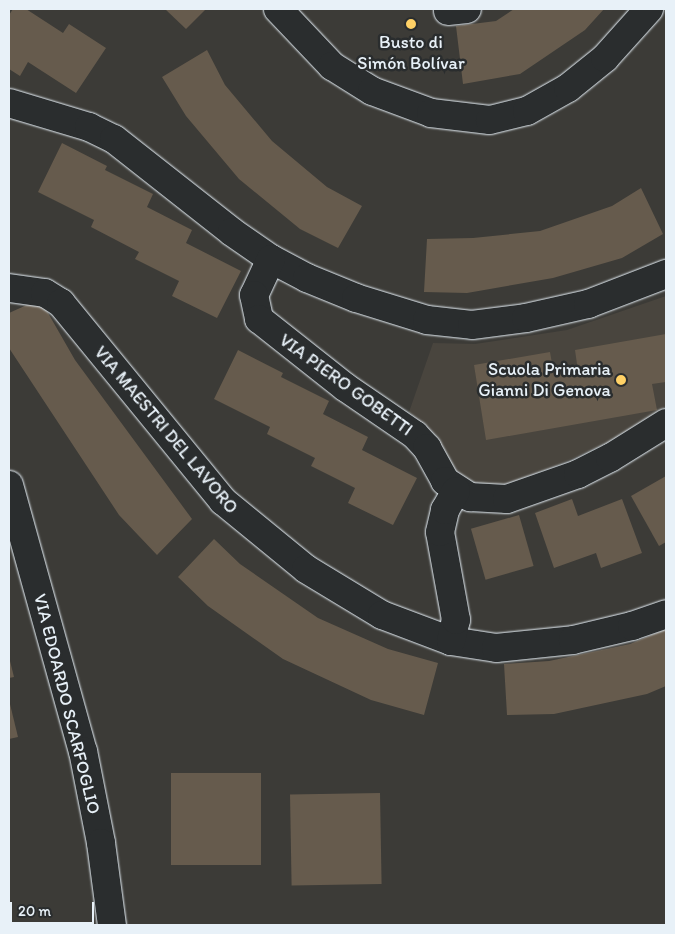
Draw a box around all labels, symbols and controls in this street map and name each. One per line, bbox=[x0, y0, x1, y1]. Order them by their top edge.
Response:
marker: Busto di Simón Bolívar bbox=[405, 18, 417, 30]
place label: Busto di Simón Bolívar bbox=[357, 32, 465, 74]
street label: VIA PIERO GOBETTI bbox=[274, 329, 418, 441]
street label: VIA MAESTRI DEL LAVORO bbox=[89, 341, 243, 519]
place label: Scuola Primaria Gianni Di Genova bbox=[478, 359, 611, 402]
marker: Scuola Primaria Gianni Di Genova bbox=[615, 374, 627, 386]
street label: VIA EDOARDO SCARFOGLIO bbox=[29, 591, 105, 817]
scale bar bbox=[12, 892, 96, 924]
text: 20 m bbox=[18, 902, 51, 920]

